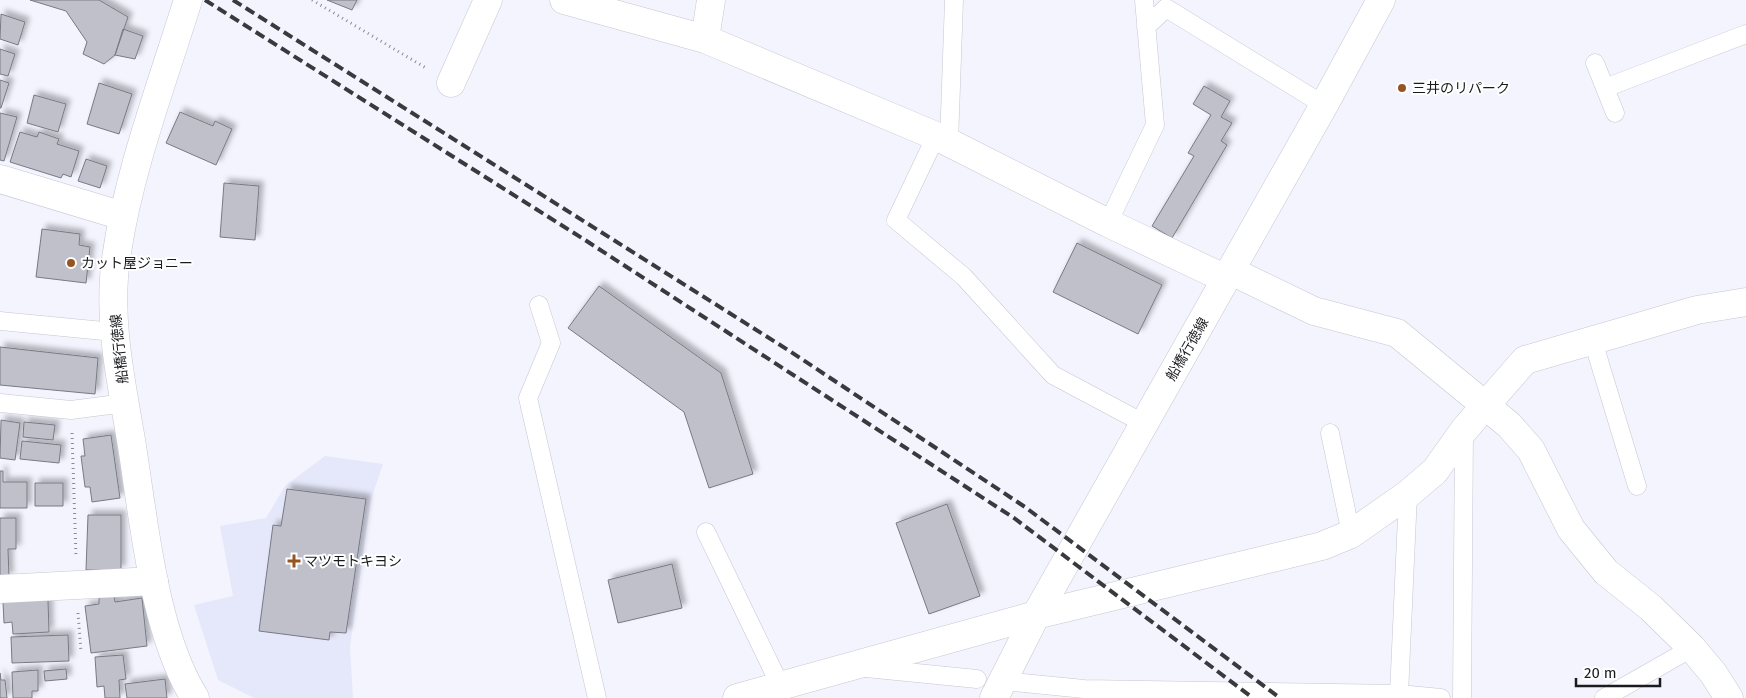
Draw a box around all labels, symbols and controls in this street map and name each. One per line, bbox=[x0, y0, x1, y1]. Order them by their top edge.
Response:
place label: 三井のリパーク bbox=[1412, 80, 1510, 97]
marker: 三井のリパーク bbox=[1396, 82, 1408, 94]
place label: カット屋ジョニー bbox=[81, 255, 193, 272]
marker: カット屋ジョニー bbox=[65, 257, 77, 269]
street label: 船橋行徳線 bbox=[107, 313, 132, 385]
street label: 船橋行徳線 bbox=[1163, 315, 1212, 384]
place label: マツモトキヨシ bbox=[304, 553, 402, 570]
marker: マツモトキヨシ bbox=[288, 555, 300, 567]
scale bar bbox=[1576, 656, 1660, 688]
text: 20 m bbox=[1584, 664, 1617, 682]

